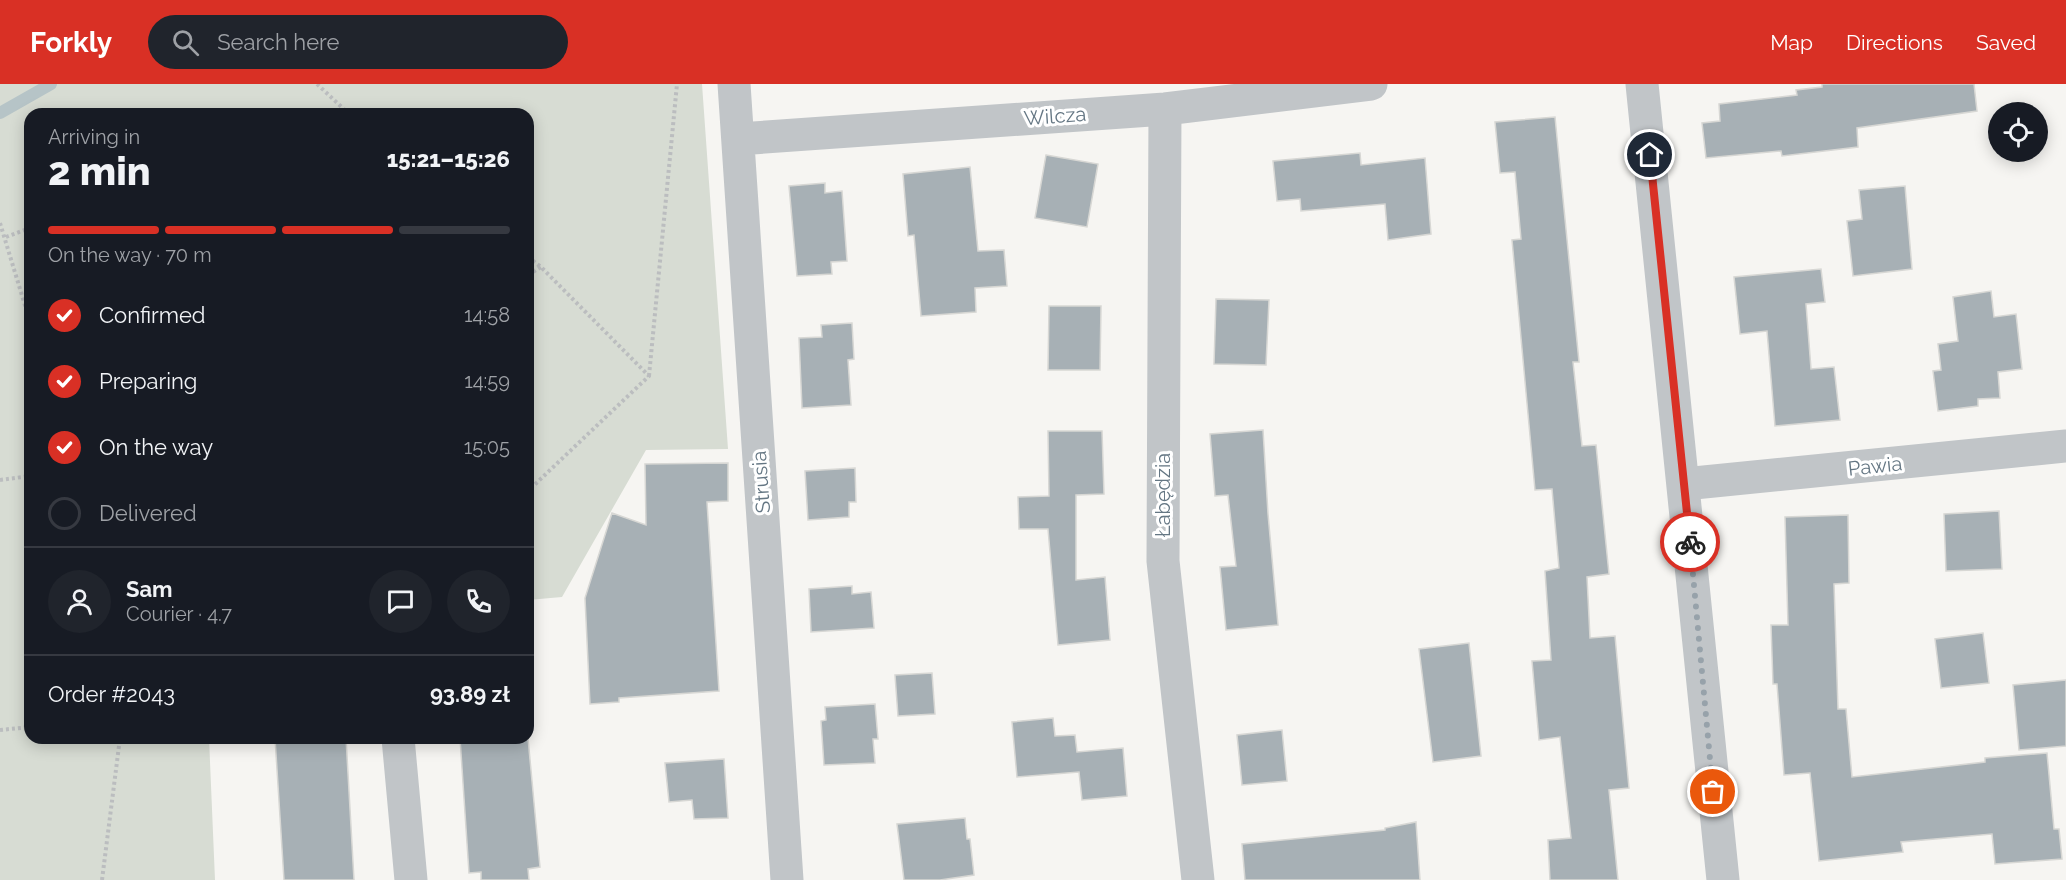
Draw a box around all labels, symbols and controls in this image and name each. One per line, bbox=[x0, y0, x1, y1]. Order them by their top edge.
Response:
search box bbox=[148, 15, 568, 69]
text: Forkly bbox=[30, 26, 112, 59]
icon: search bbox=[169, 26, 202, 59]
text: Search here bbox=[217, 29, 339, 55]
text: Map bbox=[1770, 30, 1813, 55]
text: Directions bbox=[1846, 30, 1943, 55]
text: Saved bbox=[1976, 30, 2036, 55]
street label: Wilcza bbox=[1023, 102, 1087, 130]
map controls bbox=[1988, 102, 2048, 162]
button: locate bbox=[1988, 102, 2048, 162]
text: Arriving in bbox=[48, 125, 140, 149]
pin bbox=[1624, 129, 1675, 180]
icon: home bbox=[1633, 138, 1666, 171]
text: 15:21–15:26 bbox=[387, 146, 510, 172]
text: 2 min bbox=[48, 148, 151, 194]
text: On the way · 70 m bbox=[48, 243, 212, 267]
icon: check bbox=[48, 299, 81, 332]
text: Confirmed bbox=[99, 302, 206, 328]
text: 14:58 bbox=[464, 303, 510, 327]
icon: check bbox=[48, 365, 81, 398]
text: Preparing bbox=[99, 368, 197, 394]
text: 14:59 bbox=[464, 369, 510, 393]
icon: check bbox=[48, 431, 81, 464]
text: On the way bbox=[99, 434, 213, 460]
text: 15:05 bbox=[464, 435, 510, 459]
street label: Strusia bbox=[747, 450, 775, 514]
street label: Pawia bbox=[1847, 451, 1903, 481]
street label: Łabędzia bbox=[1151, 453, 1175, 537]
text: Delivered bbox=[99, 500, 197, 526]
courier bbox=[1660, 512, 1720, 572]
icon: bike bbox=[1674, 526, 1707, 559]
button: person bbox=[48, 570, 111, 633]
button: chat bbox=[369, 570, 432, 633]
button: phone bbox=[447, 570, 510, 633]
text: Sam bbox=[126, 576, 173, 602]
text: Courier · 4.7 bbox=[126, 602, 232, 626]
text: Order #2043 bbox=[48, 681, 175, 707]
text: 93.89 zł bbox=[430, 681, 510, 707]
pin bbox=[1687, 766, 1738, 817]
icon: bag bbox=[1696, 775, 1729, 808]

